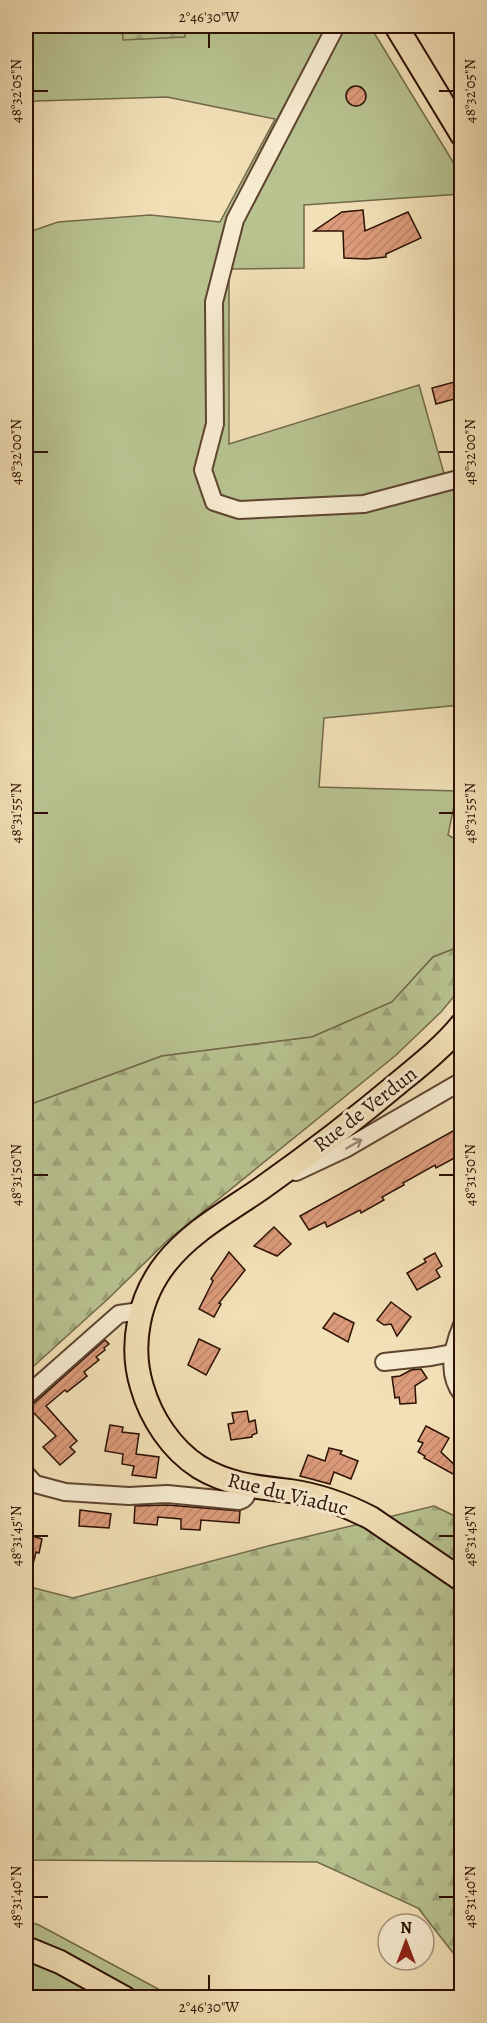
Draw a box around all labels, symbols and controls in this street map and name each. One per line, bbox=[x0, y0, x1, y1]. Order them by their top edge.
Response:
text: 2°46'30"W bbox=[179, 7, 239, 27]
text: 48°32'05"N bbox=[6, 59, 26, 123]
text: 48°32'05"N bbox=[460, 59, 480, 123]
text: 48°32'00"N bbox=[6, 419, 26, 485]
text: 48°32'00"N bbox=[460, 419, 480, 485]
text: 48°31'55"N bbox=[6, 782, 26, 843]
text: 48°31'55"N bbox=[460, 782, 480, 843]
street label: Rue de Verdun bbox=[307, 1060, 423, 1158]
one-way arrow bbox=[344, 1138, 362, 1149]
text: 48°31'50"N bbox=[6, 1144, 26, 1206]
text: 48°31'50"N bbox=[460, 1144, 480, 1206]
street label: Rue du Viaduc bbox=[225, 1466, 351, 1523]
text: 48°31'45"N bbox=[6, 1505, 26, 1567]
text: 48°31'45"N bbox=[460, 1505, 480, 1567]
text: 48°31'40"N bbox=[6, 1865, 26, 1928]
text: 48°31'40"N bbox=[460, 1865, 480, 1928]
north arrow bbox=[376, 1912, 436, 1972]
text: N bbox=[400, 1917, 412, 1939]
text: 2°46'30"W bbox=[179, 1997, 239, 2017]

